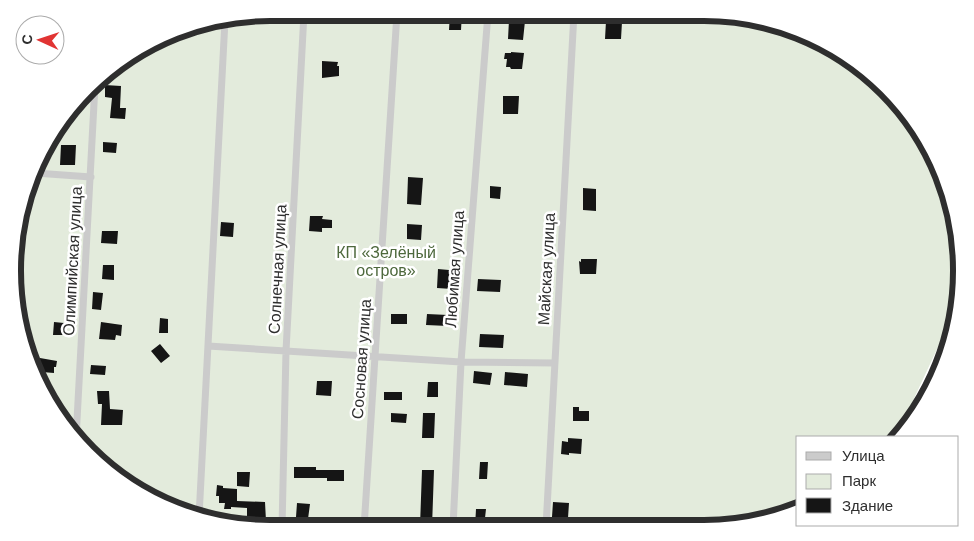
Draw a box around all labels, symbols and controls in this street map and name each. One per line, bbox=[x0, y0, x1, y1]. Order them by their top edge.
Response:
north arrow bbox=[15, 15, 65, 65]
text: С bbox=[19, 34, 35, 45]
street label: Олимпийская улица bbox=[60, 186, 85, 336]
street label: Солнечная улица bbox=[266, 204, 289, 334]
street label: Любимая улица bbox=[442, 210, 467, 328]
street label: Майская улица bbox=[535, 212, 558, 326]
park label: КП «Зелёный остров» bbox=[336, 244, 436, 279]
street label: Сосновая улица bbox=[349, 298, 374, 420]
legend bbox=[796, 436, 959, 526]
text: Улица bbox=[842, 447, 885, 464]
text: Парк bbox=[842, 472, 876, 489]
text: Здание bbox=[842, 497, 893, 514]

